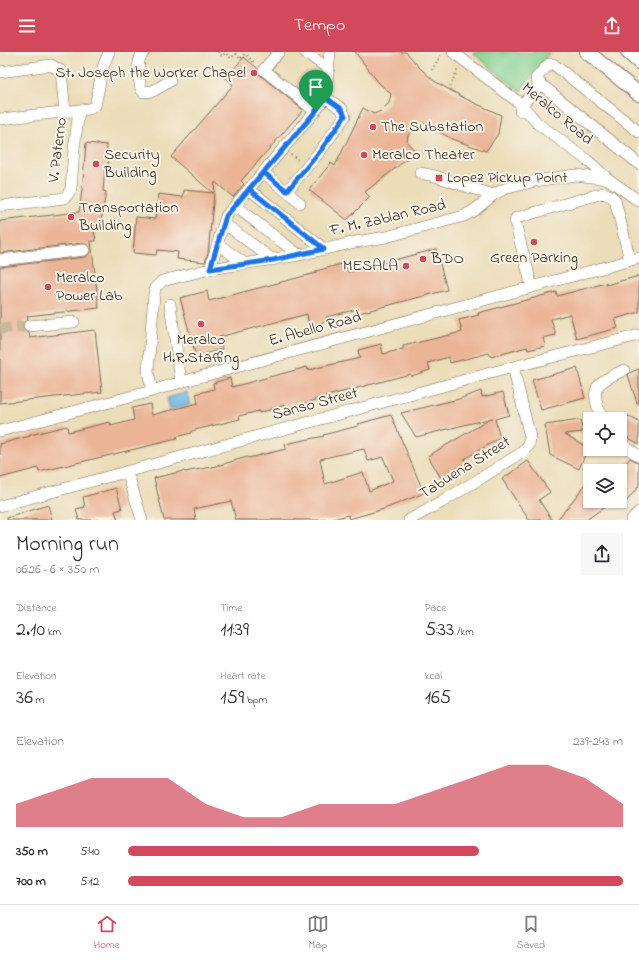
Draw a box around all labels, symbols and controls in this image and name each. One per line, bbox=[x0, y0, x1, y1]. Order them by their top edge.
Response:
text: Tempo bbox=[294, 13, 345, 39]
icon: menu bbox=[16, 15, 38, 37]
icon: share bbox=[601, 15, 623, 37]
place label: St. Joseph the Worker Chapel bbox=[55, 61, 246, 85]
marker: St. Joseph the Worker Chapel bbox=[249, 68, 259, 78]
pin bbox=[299, 70, 333, 111]
icon: arrive bbox=[305, 76, 327, 98]
street label: Meralco Road bbox=[516, 77, 598, 151]
place label: The Substation bbox=[381, 115, 483, 139]
street label: V. Paterno bbox=[42, 116, 74, 185]
marker: The Substation bbox=[368, 122, 378, 132]
place label: Security Building bbox=[103, 143, 160, 185]
place label: Meralco Theater bbox=[372, 143, 475, 167]
marker: Meralco Theater bbox=[359, 150, 369, 160]
marker: Security Building bbox=[91, 159, 101, 169]
place label: Lopez Pickup Point bbox=[447, 166, 568, 190]
marker: Lopez Pickup Point bbox=[434, 173, 444, 183]
street label: F. M. Zablan Road bbox=[327, 193, 448, 243]
place label: Transportation Building bbox=[78, 196, 178, 238]
marker: Transportation Building bbox=[66, 212, 76, 222]
marker: Green Parking bbox=[529, 237, 539, 247]
place label: Green Parking bbox=[490, 246, 578, 270]
place label: BDO bbox=[430, 247, 464, 271]
place label: MESALA bbox=[343, 254, 398, 278]
marker: BDO bbox=[418, 254, 428, 264]
marker: MESALA bbox=[401, 261, 411, 271]
place label: Meralco Power Lab bbox=[56, 266, 123, 308]
marker: Meralco Power Lab bbox=[43, 282, 53, 292]
street label: E. Abello Road bbox=[266, 305, 364, 353]
marker: Meralco H.R.Staffing bbox=[196, 319, 206, 329]
place label: Meralco H.R.Staffing bbox=[163, 328, 239, 370]
street label: Sanso Street bbox=[270, 381, 361, 427]
map controls bbox=[583, 412, 627, 508]
button: locate bbox=[583, 412, 627, 456]
street label: Tabuena Street bbox=[415, 430, 516, 506]
button: layers bbox=[583, 464, 627, 508]
text: Morning run bbox=[16, 529, 119, 561]
button: share bbox=[581, 533, 623, 575]
text: 06:26 · 6 × 350 m bbox=[16, 560, 99, 579]
text: Distance bbox=[16, 600, 57, 616]
text: Time bbox=[220, 600, 242, 616]
text: Pace bbox=[425, 600, 446, 616]
text: 2.10 bbox=[16, 616, 45, 645]
text: 11:39 bbox=[220, 616, 249, 645]
text: 5:33 bbox=[425, 616, 454, 645]
text: km bbox=[45, 624, 61, 640]
text: /km bbox=[454, 624, 474, 640]
text: Elevation bbox=[16, 668, 56, 684]
text: Heart rate bbox=[220, 668, 265, 684]
text: kcal bbox=[425, 668, 442, 684]
text: 36 bbox=[16, 684, 33, 713]
text: 159 bbox=[220, 684, 244, 713]
text: 165 bbox=[425, 684, 451, 713]
text: m bbox=[33, 692, 44, 708]
text: bpm bbox=[244, 692, 267, 708]
text: Elevation bbox=[16, 732, 64, 751]
text: 239–243 m bbox=[573, 732, 623, 751]
text: 350 m bbox=[16, 842, 48, 861]
text: 5:40 bbox=[80, 842, 100, 861]
text: 700 m bbox=[16, 872, 46, 891]
text: 5:12 bbox=[80, 872, 99, 891]
tab: Home bbox=[94, 913, 119, 953]
tab: Map bbox=[307, 913, 329, 953]
tab: Saved bbox=[516, 913, 545, 953]

